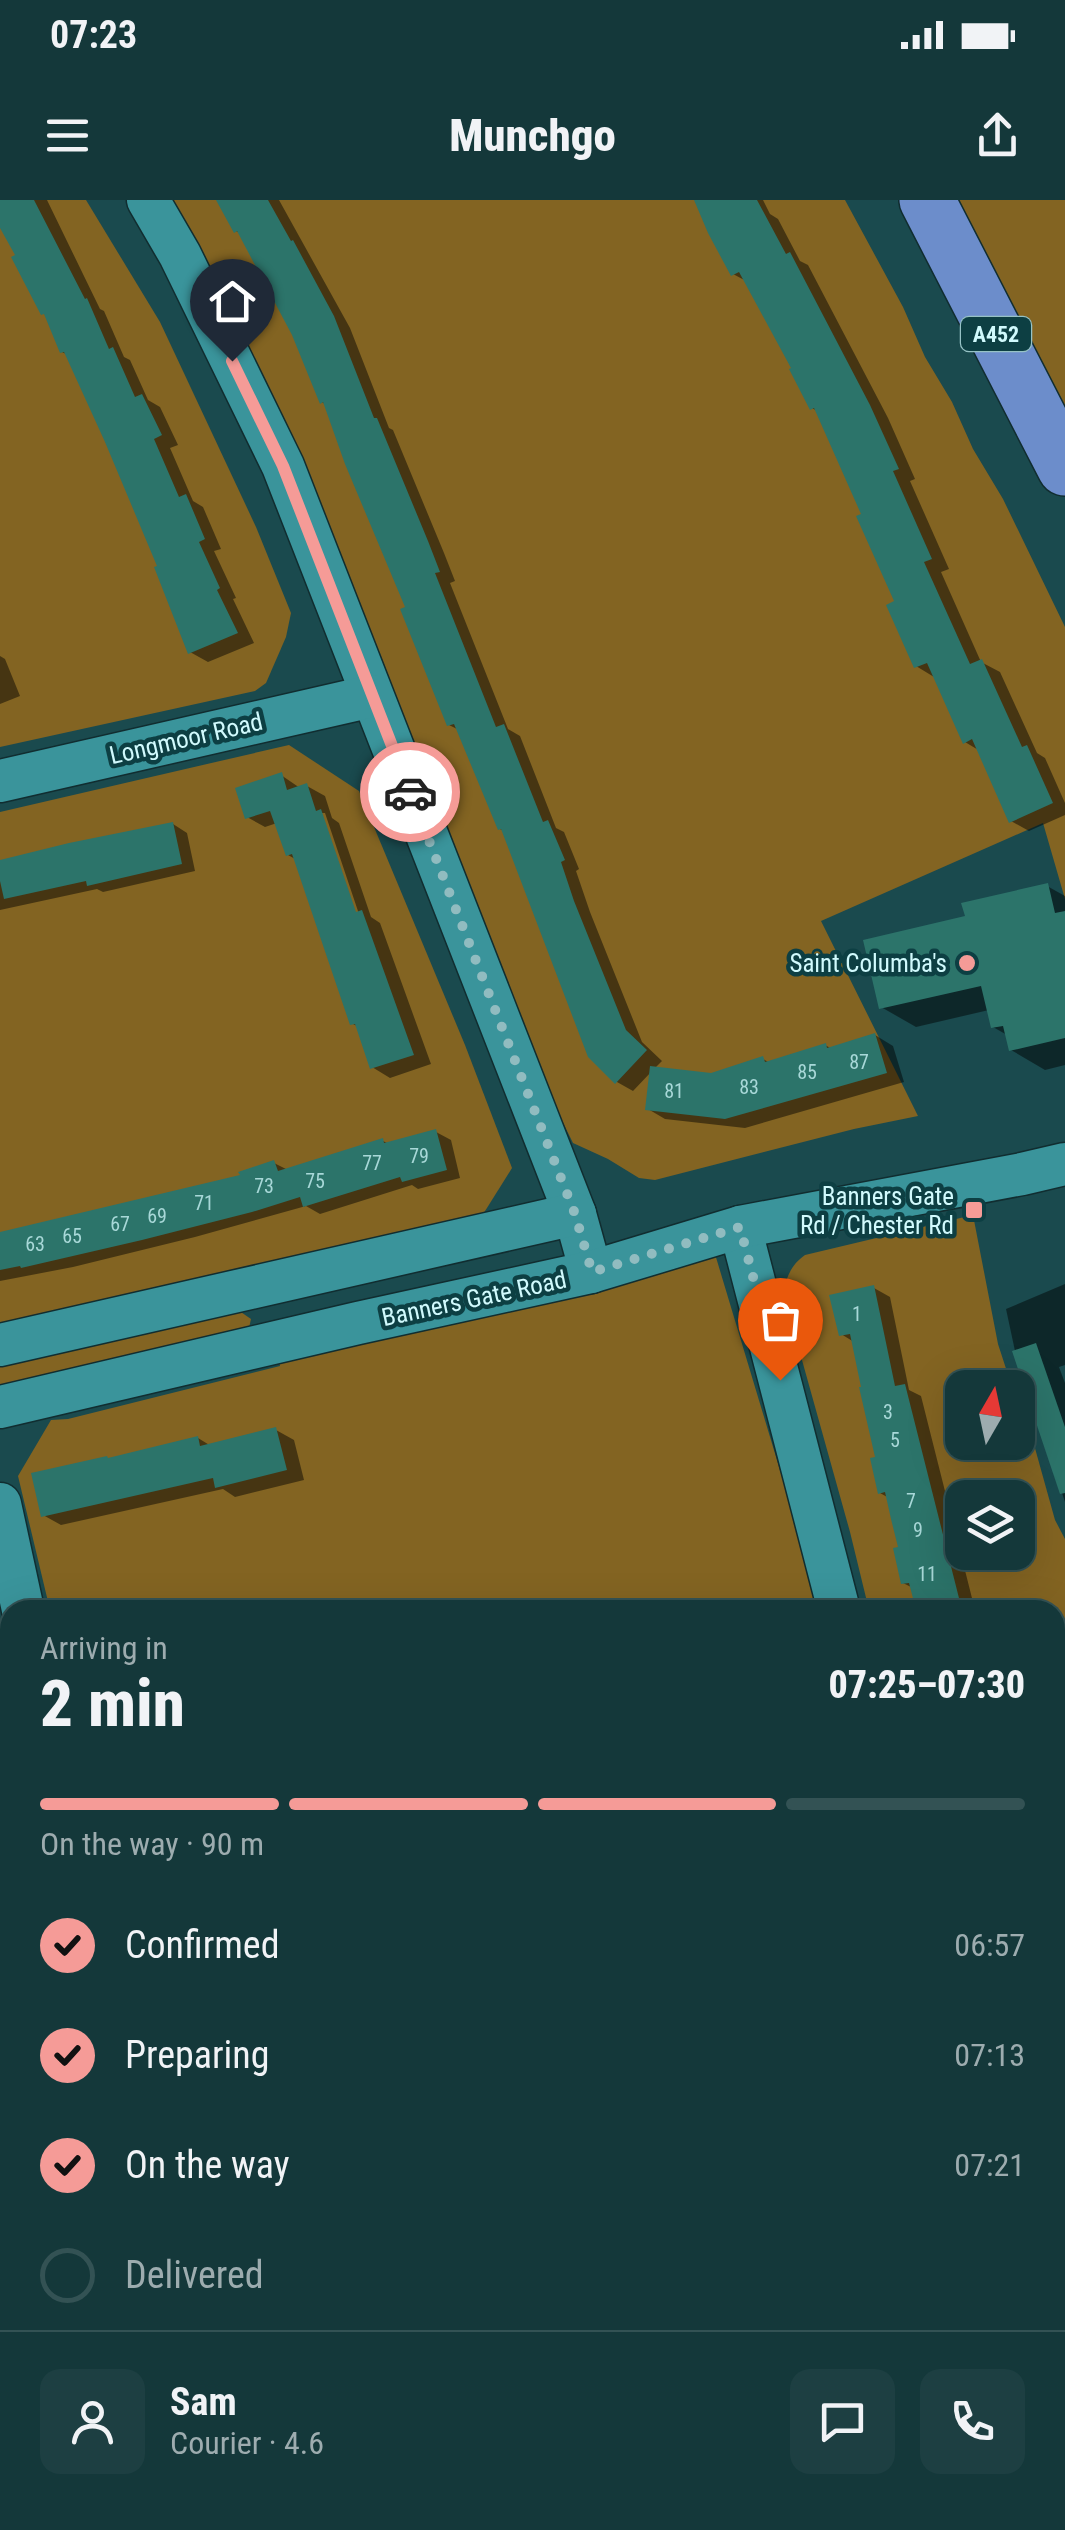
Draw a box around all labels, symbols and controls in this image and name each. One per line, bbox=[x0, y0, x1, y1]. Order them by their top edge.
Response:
text: 07:23 bbox=[50, 13, 137, 57]
icon: menu bbox=[40, 108, 95, 163]
icon: share bbox=[970, 108, 1025, 163]
text: Munchgo bbox=[449, 109, 616, 162]
pin bbox=[190, 259, 275, 362]
icon: home bbox=[205, 274, 260, 329]
road number: A452 bbox=[961, 317, 1031, 351]
street label: Longmoor Road bbox=[107, 707, 266, 770]
courier bbox=[360, 742, 460, 842]
icon: car bbox=[383, 765, 438, 820]
place label: Saint Columba's bbox=[789, 949, 947, 978]
marker: Saint Columba's bbox=[956, 952, 978, 974]
house number: 87 bbox=[849, 1050, 869, 1074]
house number: 85 bbox=[797, 1060, 817, 1084]
house number: 83 bbox=[739, 1075, 759, 1099]
house number: 81 bbox=[664, 1079, 684, 1103]
house number: 79 bbox=[409, 1144, 429, 1168]
house number: 77 bbox=[362, 1151, 382, 1175]
house number: 75 bbox=[305, 1169, 325, 1193]
house number: 73 bbox=[254, 1174, 274, 1198]
place label: Banners Gate Rd / Chester Rd bbox=[800, 1182, 954, 1240]
house number: 71 bbox=[194, 1191, 214, 1215]
marker: Banners Gate Rd / Chester Rd bbox=[963, 1199, 985, 1221]
house number: 69 bbox=[147, 1204, 167, 1228]
house number: 67 bbox=[110, 1212, 130, 1236]
house number: 65 bbox=[62, 1224, 82, 1248]
house number: 63 bbox=[25, 1232, 45, 1256]
street label: Banners Gate Road bbox=[379, 1265, 569, 1332]
pin bbox=[738, 1278, 823, 1381]
icon: bag bbox=[753, 1293, 808, 1348]
house number: 1 bbox=[852, 1302, 862, 1326]
north arrow bbox=[945, 1370, 1035, 1460]
map controls bbox=[945, 1370, 1035, 1570]
house number: 3 bbox=[883, 1400, 893, 1424]
house number: 5 bbox=[890, 1428, 900, 1452]
button: layers bbox=[945, 1480, 1035, 1570]
house number: 7 bbox=[906, 1489, 916, 1513]
house number: 9 bbox=[913, 1518, 923, 1542]
house number: 11 bbox=[917, 1562, 937, 1586]
text: Arriving in bbox=[40, 1629, 168, 1667]
text: 07:25–07:30 bbox=[828, 1663, 1025, 1707]
text: 2 min bbox=[40, 1666, 185, 1742]
text: On the way · 90 m bbox=[40, 1825, 264, 1863]
icon: check bbox=[40, 1918, 95, 1973]
text: Confirmed bbox=[125, 1923, 280, 1967]
text: 06:57 bbox=[954, 1926, 1025, 1964]
icon: check bbox=[40, 2028, 95, 2083]
text: Preparing bbox=[125, 2033, 270, 2077]
text: 07:13 bbox=[954, 2036, 1025, 2074]
icon: check bbox=[40, 2138, 95, 2193]
text: On the way bbox=[125, 2143, 290, 2187]
text: 07:21 bbox=[954, 2146, 1025, 2184]
text: Delivered bbox=[125, 2253, 264, 2297]
button: person bbox=[40, 2369, 145, 2474]
button: chat bbox=[790, 2369, 895, 2474]
button: phone bbox=[920, 2369, 1025, 2474]
text: Sam bbox=[170, 2380, 237, 2424]
text: Courier · 4.6 bbox=[170, 2424, 324, 2462]

